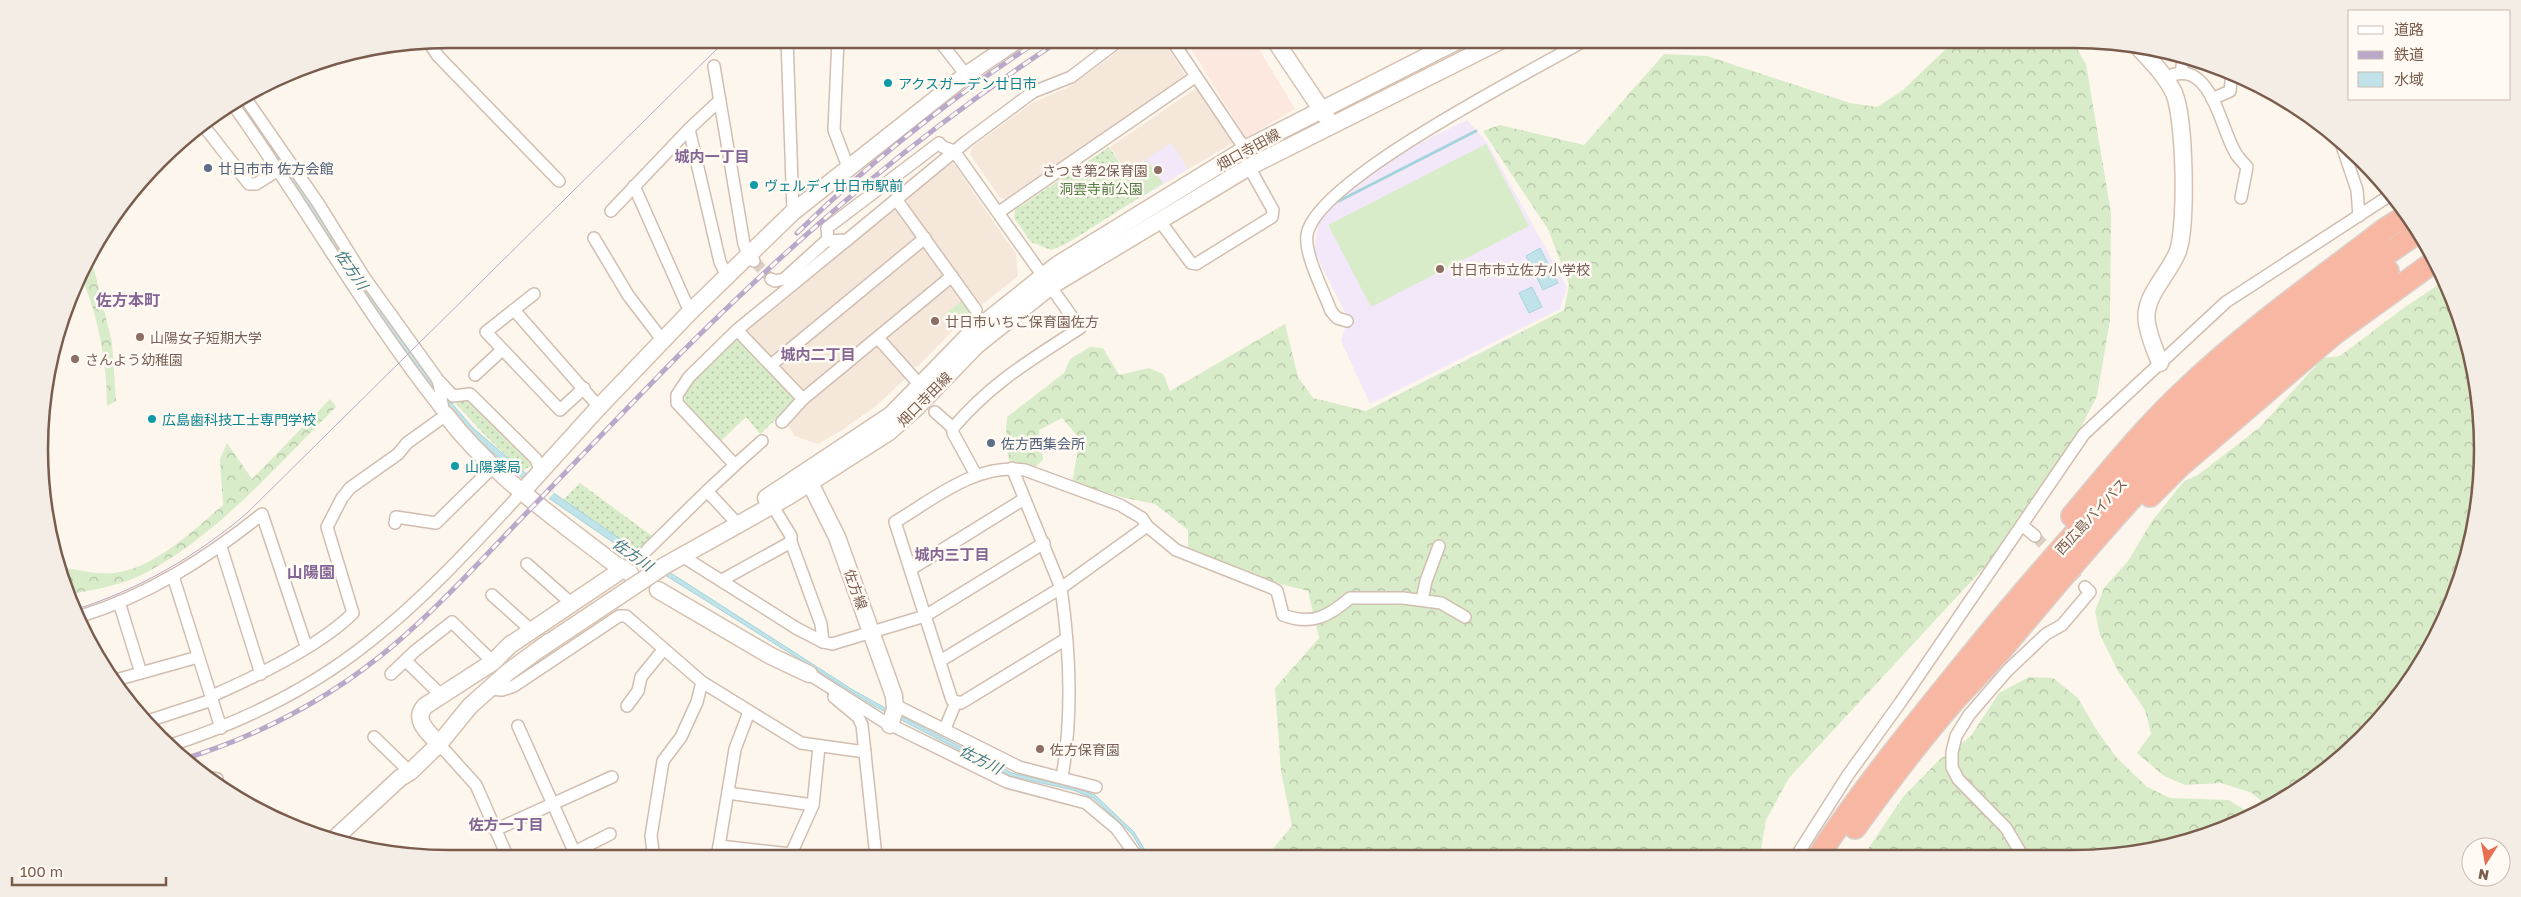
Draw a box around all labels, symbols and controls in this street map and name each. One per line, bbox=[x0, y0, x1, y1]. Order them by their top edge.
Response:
legend bbox=[2348, 10, 2511, 100]
text: 道路 bbox=[2394, 20, 2424, 38]
text: 鉄道 bbox=[2394, 45, 2424, 63]
text: 水域 bbox=[2394, 70, 2424, 88]
place label: アクスガーデン廿日市 bbox=[898, 75, 1037, 92]
marker: アクスガーデン廿日市 bbox=[882, 77, 894, 89]
street label: 畑口寺田線 bbox=[1213, 125, 1283, 173]
district label: 城内一丁目 bbox=[674, 147, 750, 165]
place label: 廿日市市 佐方会館 bbox=[218, 160, 334, 177]
marker: 廿日市市 佐方会館 bbox=[202, 162, 214, 174]
place label: さつき第2保育園 bbox=[1042, 162, 1148, 179]
marker: さつき第2保育園 bbox=[1152, 164, 1164, 176]
place label: ヴェルディ廿日市駅前 bbox=[764, 177, 903, 194]
marker: ヴェルディ廿日市駅前 bbox=[748, 179, 760, 191]
park label: 洞雲寺前公園 bbox=[1059, 180, 1143, 197]
water label: 佐方川 bbox=[332, 245, 373, 294]
place label: 廿日市市立佐方小学校 bbox=[1450, 261, 1590, 278]
marker: 廿日市市立佐方小学校 bbox=[1434, 263, 1446, 275]
district label: 佐方本町 bbox=[95, 290, 160, 310]
place label: 廿日市いちご保育園佐方 bbox=[945, 313, 1099, 330]
marker: 廿日市いちご保育園佐方 bbox=[929, 315, 941, 327]
place label: 山陽女子短期大学 bbox=[150, 329, 262, 346]
marker: 山陽女子短期大学 bbox=[134, 331, 146, 343]
district label: 城内二丁目 bbox=[780, 345, 856, 363]
place label: さんよう幼稚園 bbox=[85, 351, 183, 368]
marker: さんよう幼稚園 bbox=[69, 353, 81, 365]
street label: 畑口寺田線 bbox=[893, 368, 955, 430]
place label: 広島歯科技工士専門学校 bbox=[162, 411, 316, 428]
marker: 広島歯科技工士専門学校 bbox=[146, 413, 158, 425]
place label: 佐方西集会所 bbox=[1001, 435, 1085, 452]
marker: 佐方西集会所 bbox=[985, 437, 997, 449]
place label: 山陽薬局 bbox=[465, 458, 521, 475]
marker: 山陽薬局 bbox=[449, 460, 461, 472]
street label: 西広島バイパス bbox=[2051, 474, 2131, 558]
water label: 佐方川 bbox=[609, 534, 658, 575]
district label: 城内三丁目 bbox=[914, 545, 990, 563]
district label: 山陽園 bbox=[287, 562, 335, 582]
street label: 佐方線 bbox=[841, 566, 871, 612]
water label: 佐方川 bbox=[957, 741, 1007, 778]
place label: 佐方保育園 bbox=[1050, 741, 1120, 758]
marker: 佐方保育園 bbox=[1034, 743, 1046, 755]
district label: 佐方一丁目 bbox=[468, 815, 544, 833]
north arrow bbox=[2461, 837, 2511, 887]
scale bar bbox=[12, 854, 166, 886]
text: 100 m bbox=[20, 862, 63, 880]
text: N bbox=[2477, 866, 2490, 885]

